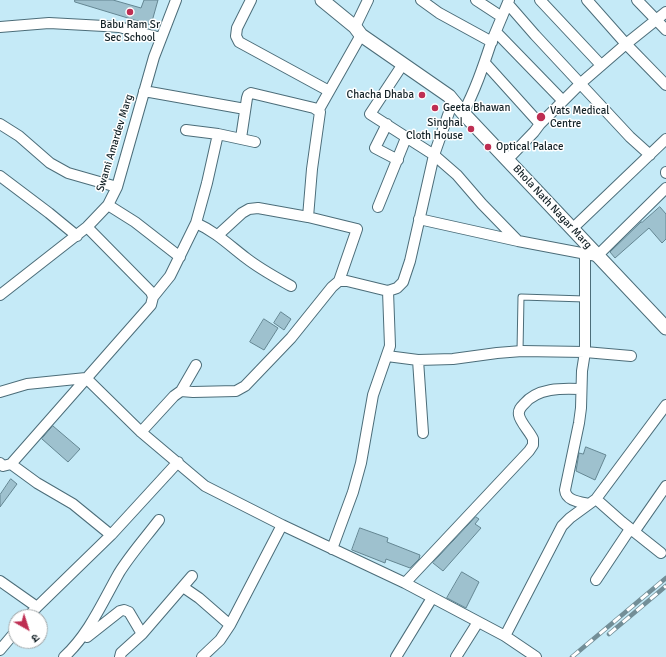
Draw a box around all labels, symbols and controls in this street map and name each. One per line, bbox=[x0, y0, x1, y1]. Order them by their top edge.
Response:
marker: Babu Ram Sr Sec School bbox=[125, 7, 135, 17]
place label: Babu Ram Sr Sec School bbox=[100, 18, 160, 44]
place label: Chacha Dhaba bbox=[347, 88, 414, 102]
marker: Chacha Dhaba bbox=[417, 90, 427, 100]
street label: Swami Amardev Marg bbox=[94, 93, 136, 193]
place label: Geeta Bhawan bbox=[443, 101, 510, 115]
marker: Geeta Bhawan bbox=[430, 103, 440, 113]
place label: Vats Medical Centre bbox=[550, 104, 610, 130]
marker: Vats Medical Centre bbox=[535, 111, 547, 123]
place label: Singhal Cloth House bbox=[406, 116, 463, 142]
marker: Singhal Cloth House bbox=[466, 124, 476, 134]
place label: Optical Palace bbox=[496, 140, 563, 154]
marker: Optical Palace bbox=[483, 142, 493, 152]
street label: Bhola Nath Nagar Marg bbox=[510, 162, 594, 252]
north arrow bbox=[8, 609, 48, 649]
text: उ bbox=[29, 631, 42, 645]

